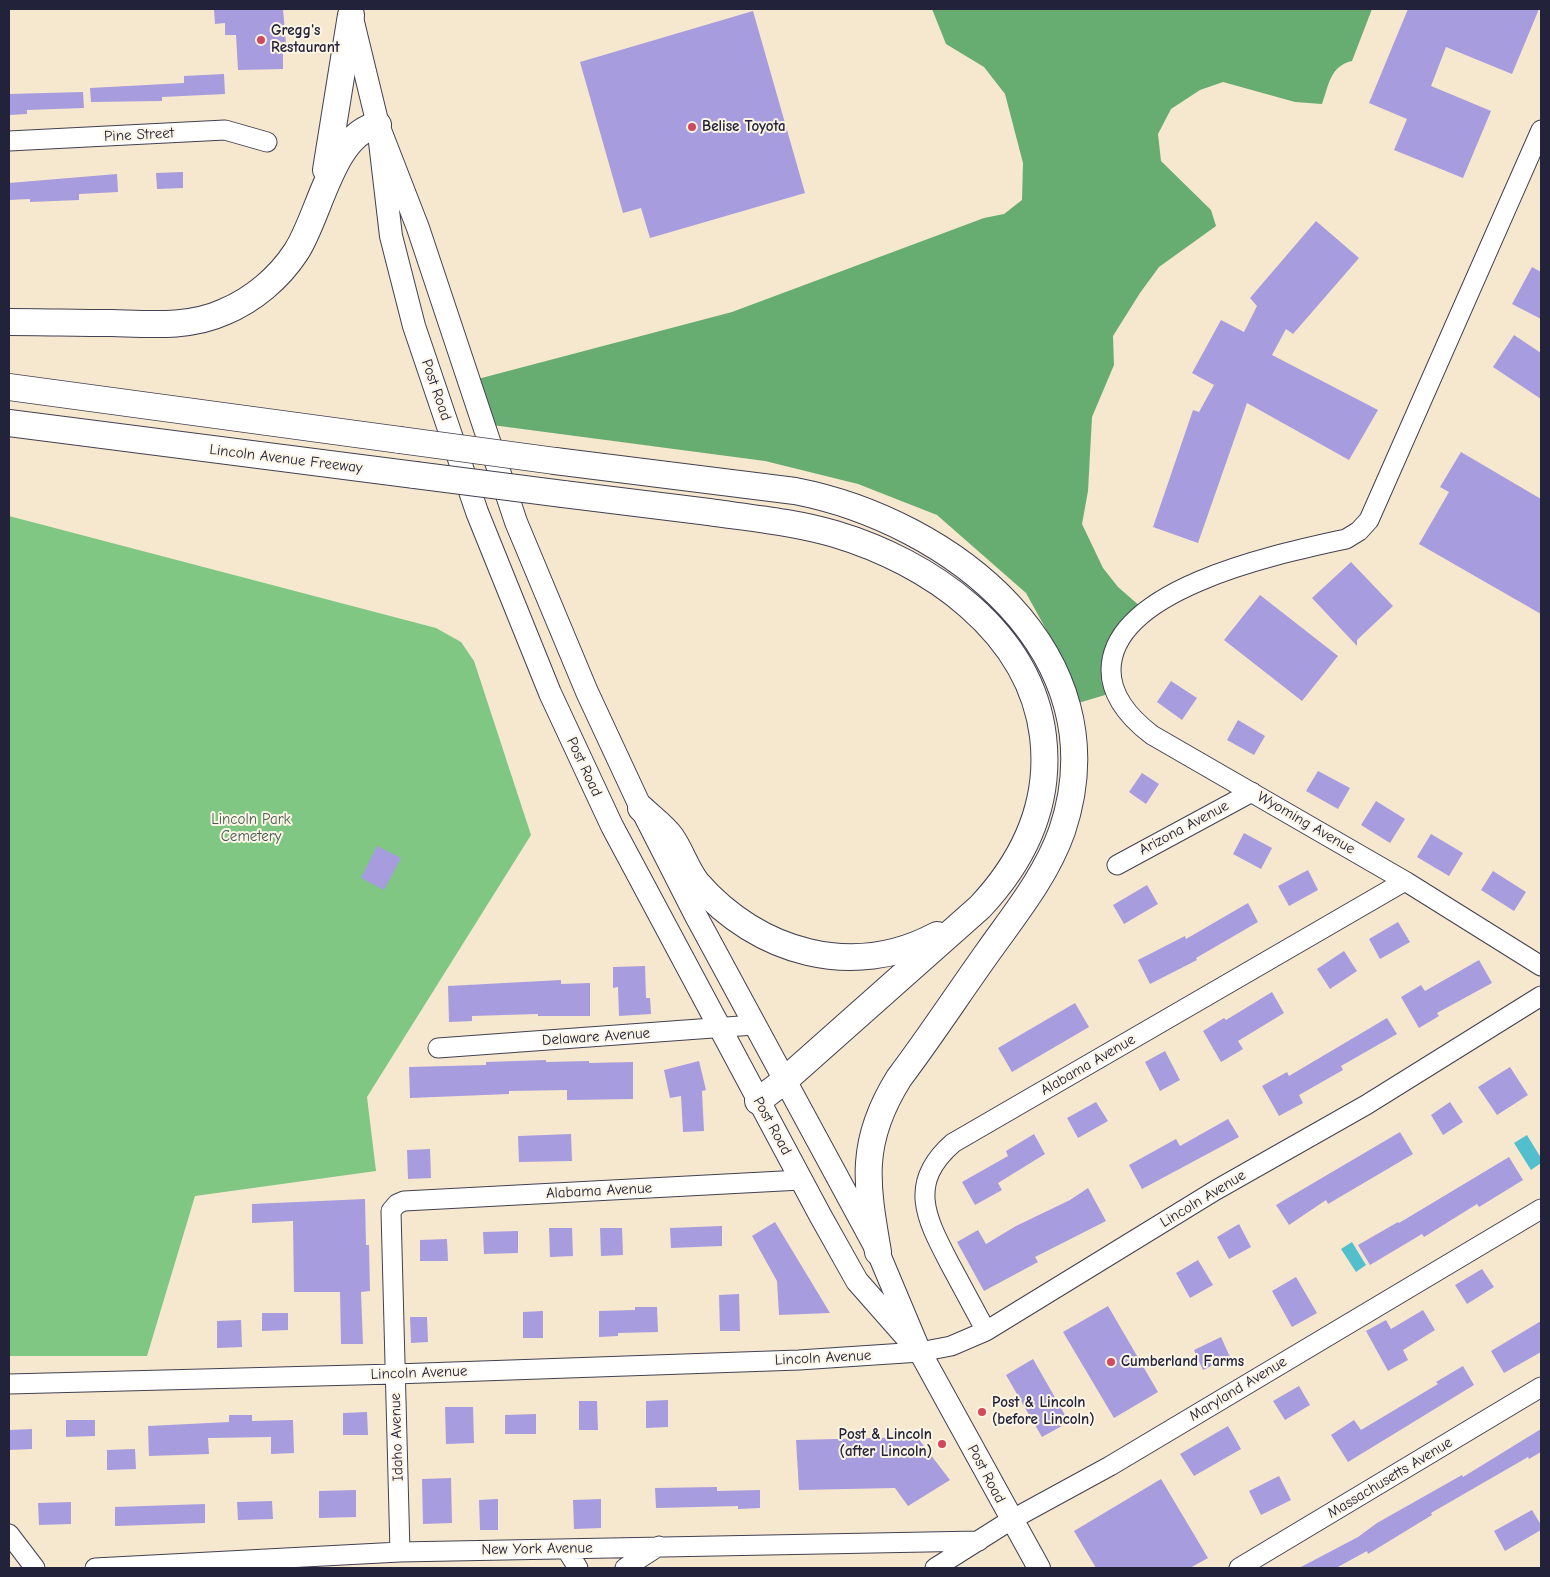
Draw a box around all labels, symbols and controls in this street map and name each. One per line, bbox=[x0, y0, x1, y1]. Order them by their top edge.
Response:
place label: Gregg's Restaurant bbox=[271, 22, 340, 57]
marker: Gregg's Restaurant bbox=[255, 34, 267, 46]
place label: Belise Toyota bbox=[702, 118, 786, 136]
marker: Belise Toyota bbox=[686, 121, 698, 133]
street label: Pine Street bbox=[103, 124, 175, 146]
street label: Post Road bbox=[417, 357, 455, 423]
street label: Lincoln Avenue Freeway bbox=[208, 441, 364, 477]
street label: Post Road bbox=[562, 734, 606, 800]
street label: Wyoming Avenue bbox=[1254, 788, 1358, 858]
street label: Arizona Avenue bbox=[1136, 797, 1232, 859]
park label: Lincoln Park Cemetery bbox=[211, 811, 291, 846]
street label: Delaware Avenue bbox=[541, 1024, 651, 1050]
street label: Alabama Avenue bbox=[1037, 1031, 1139, 1099]
street label: Post Road bbox=[749, 1094, 795, 1158]
street label: Lincoln Avenue bbox=[1157, 1166, 1249, 1232]
street label: Alabama Avenue bbox=[545, 1179, 653, 1203]
street label: Lincoln Avenue bbox=[774, 1346, 872, 1370]
place label: Cumberland Farms bbox=[1121, 1353, 1244, 1371]
street label: Maryland Avenue bbox=[1186, 1353, 1290, 1425]
marker: Cumberland Farms bbox=[1105, 1356, 1117, 1368]
street label: Lincoln Avenue bbox=[370, 1362, 468, 1384]
street label: Idaho Avenue bbox=[386, 1393, 408, 1481]
place label: Post & Lincoln (before Lincoln) bbox=[992, 1394, 1094, 1429]
marker: Post & Lincoln (before Lincoln) bbox=[976, 1406, 988, 1418]
place label: Post & Lincoln (after Lincoln) bbox=[839, 1426, 932, 1461]
street label: Massachusetts Avenue bbox=[1324, 1434, 1456, 1522]
marker: Post & Lincoln (after Lincoln) bbox=[936, 1438, 948, 1450]
street label: Post Road bbox=[963, 1442, 1009, 1506]
street label: New York Avenue bbox=[481, 1539, 593, 1559]

